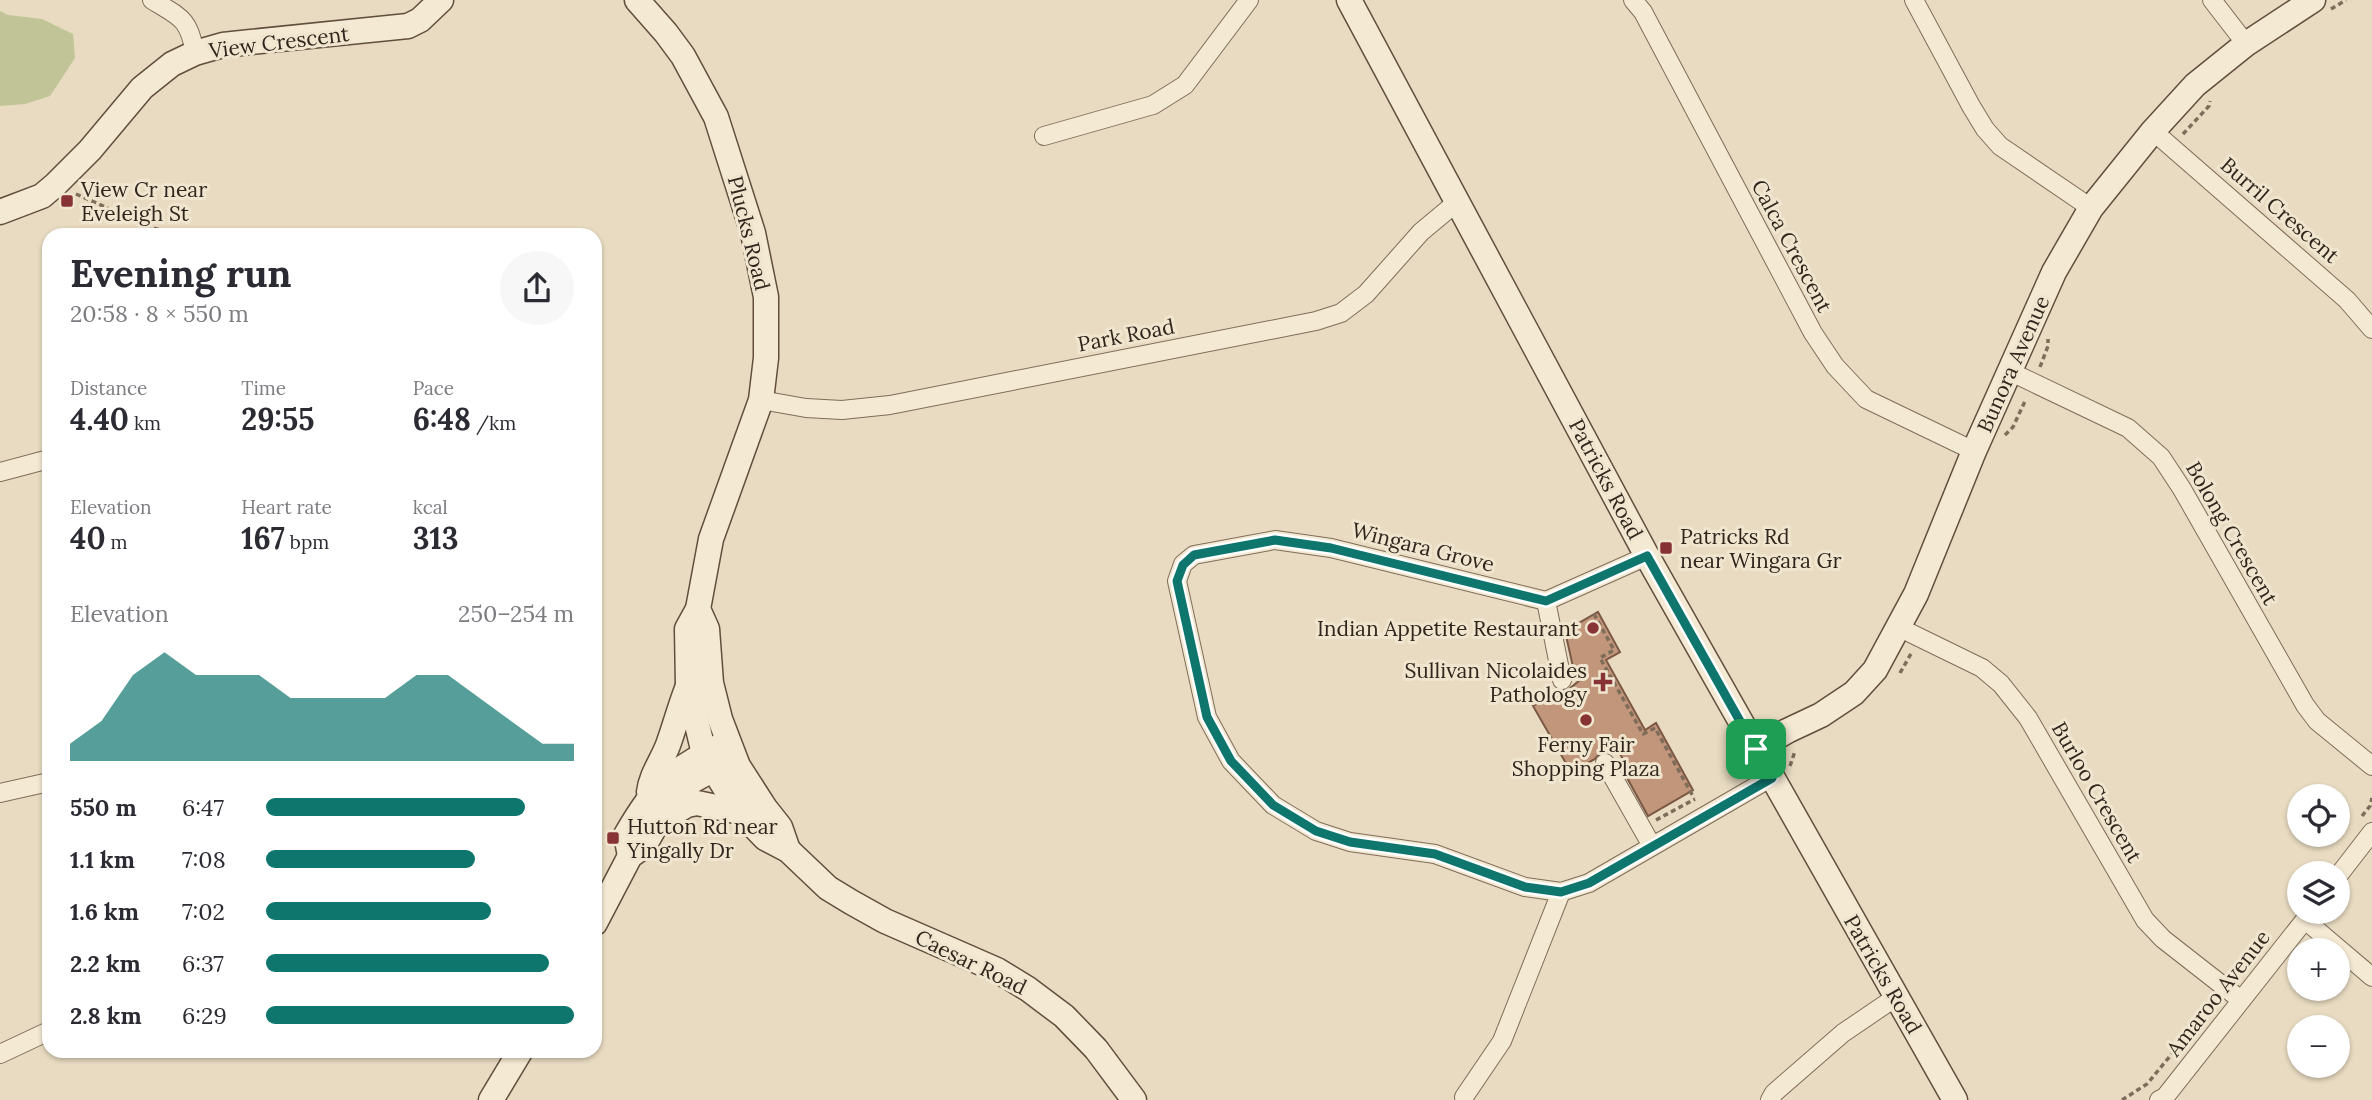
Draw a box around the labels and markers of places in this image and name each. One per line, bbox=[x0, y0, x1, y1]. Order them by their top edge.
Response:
place label: View Cr near Eveleigh St bbox=[80, 176, 207, 227]
marker: View Cr near Eveleigh St bbox=[59, 193, 75, 209]
place label: Patricks Rd near Wingara Gr bbox=[1680, 523, 1842, 574]
marker: Patricks Rd near Wingara Gr bbox=[1658, 540, 1674, 556]
place label: Indian Appetite Restaurant bbox=[1317, 615, 1580, 642]
marker: Indian Appetite Restaurant bbox=[1585, 620, 1601, 636]
place label: Sullivan Nicolaides Pathology bbox=[1404, 657, 1587, 708]
marker: Sullivan Nicolaides Pathology bbox=[1593, 672, 1613, 692]
marker: Ferny Fair Shopping Plaza bbox=[1578, 712, 1594, 728]
pin bbox=[1726, 719, 1786, 779]
place label: Ferny Fair Shopping Plaza bbox=[1512, 731, 1660, 782]
place label: Hutton Rd near Yingally Dr bbox=[626, 813, 778, 864]
marker: Hutton Rd near Yingally Dr bbox=[605, 830, 621, 846]

